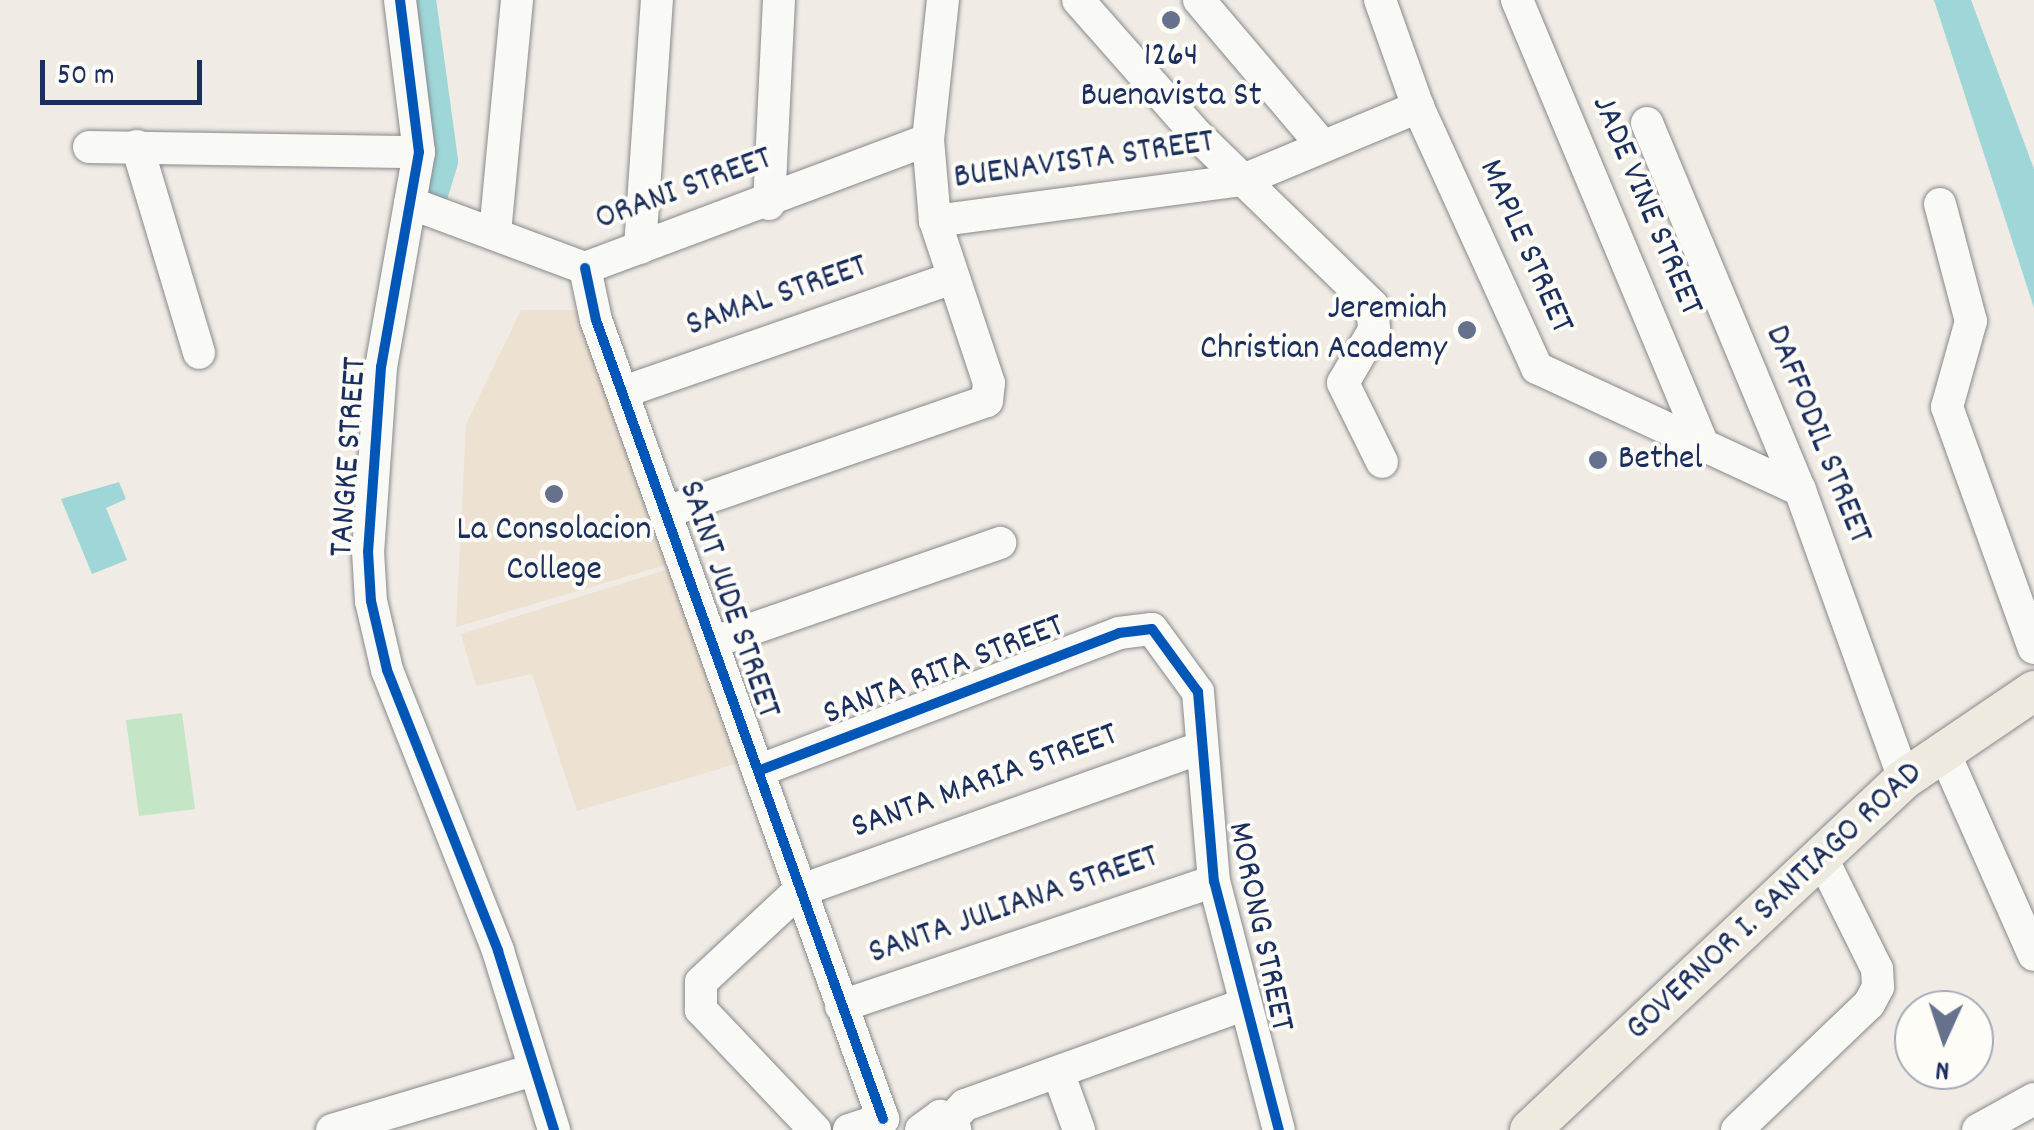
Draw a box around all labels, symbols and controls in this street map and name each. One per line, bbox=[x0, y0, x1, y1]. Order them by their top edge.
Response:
marker: 1264 Buenavista St bbox=[1160, 9, 1182, 31]
place label: 1264 Buenavista St bbox=[1080, 36, 1262, 118]
scale bar bbox=[45, 40, 208, 102]
text: 50 m bbox=[57, 56, 115, 99]
street label: JADE VINE STREET bbox=[1581, 90, 1711, 322]
street label: BUENAVISTA STREET bbox=[951, 122, 1217, 200]
street label: ORANI STREET bbox=[590, 139, 778, 241]
street label: MAPLE STREET bbox=[1468, 154, 1582, 340]
street label: SAMAL STREET bbox=[681, 246, 873, 348]
place label: Jeremiah Christian Academy bbox=[1200, 289, 1447, 371]
marker: Jeremiah Christian Academy bbox=[1456, 319, 1478, 341]
street label: DAFFODIL STREET bbox=[1754, 320, 1880, 550]
street label: TANGKE STREET bbox=[322, 356, 378, 558]
place label: Bethel bbox=[1618, 439, 1703, 481]
marker: Bethel bbox=[1587, 449, 1609, 471]
street label: SAINT JUDE STREET bbox=[668, 476, 788, 724]
marker: La Consolacion College bbox=[543, 483, 565, 505]
place label: La Consolacion College bbox=[456, 510, 652, 592]
street label: SANTA RITA STREET bbox=[818, 606, 1070, 736]
street label: SANTA MARIA STREET bbox=[846, 714, 1124, 850]
street label: GOVERNOR I. SANTIAGO ROAD bbox=[1618, 753, 1932, 1051]
street label: MORONG STREET bbox=[1216, 818, 1302, 1036]
street label: SANTA JULIANA STREET bbox=[864, 837, 1164, 975]
north arrow bbox=[1894, 990, 1994, 1090]
text: N bbox=[1935, 1048, 1950, 1088]

